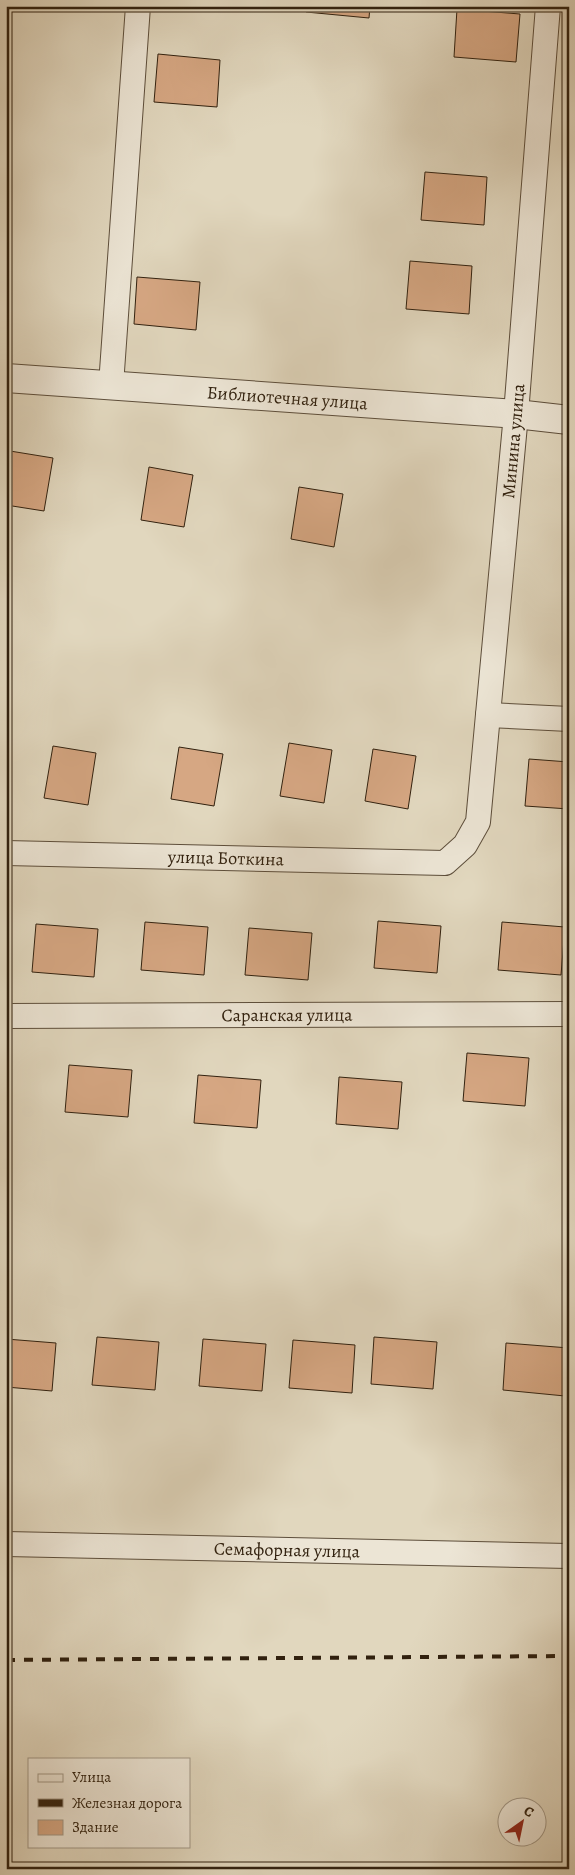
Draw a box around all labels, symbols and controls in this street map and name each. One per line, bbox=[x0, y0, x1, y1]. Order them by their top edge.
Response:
street label: Библиотечная улица bbox=[206, 380, 369, 416]
street label: Минина улица bbox=[496, 382, 530, 499]
street label: улица Боткина bbox=[167, 845, 285, 871]
street label: Саранская улица bbox=[221, 1003, 353, 1027]
street label: Семафорная улица bbox=[214, 1536, 361, 1564]
legend bbox=[28, 1758, 190, 1848]
text: Улица bbox=[72, 1767, 111, 1787]
text: Железная дорога bbox=[72, 1793, 182, 1813]
north arrow bbox=[498, 1798, 548, 1848]
text: С bbox=[520, 1801, 538, 1822]
text: Здание bbox=[72, 1817, 119, 1837]

